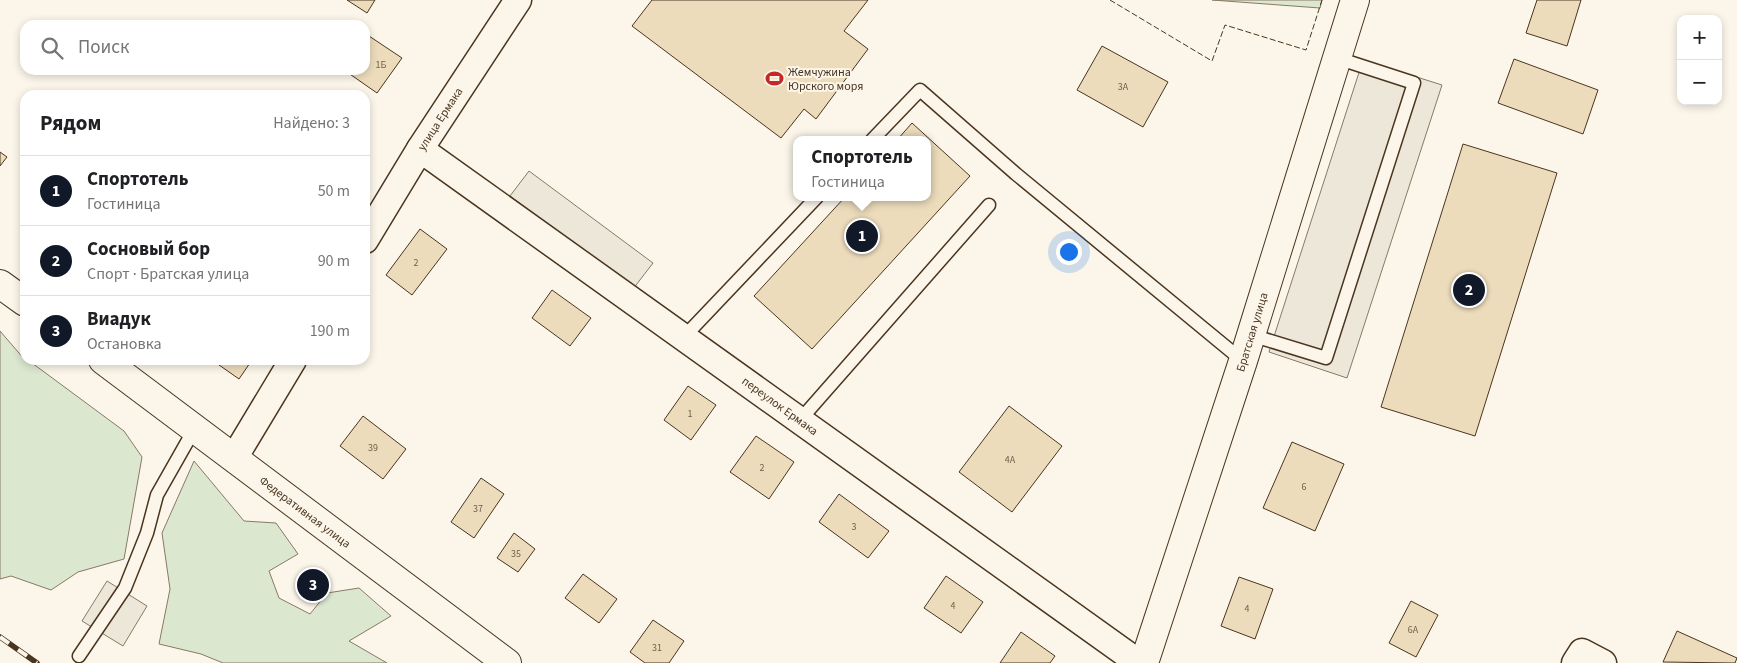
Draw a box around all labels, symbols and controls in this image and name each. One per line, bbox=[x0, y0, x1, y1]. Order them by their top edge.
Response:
map controls bbox=[1677, 15, 1722, 105]
button: + bbox=[1677, 15, 1722, 60]
search box bbox=[20, 20, 370, 75]
icon: search bbox=[38, 34, 66, 62]
text: Поиск bbox=[78, 34, 129, 61]
house number: 1Б bbox=[376, 58, 387, 72]
button: − bbox=[1677, 60, 1722, 105]
place label: Жемчужина Юрского моря bbox=[788, 64, 864, 95]
sports icon: Жемчужина Юрского моря bbox=[764, 69, 784, 89]
house number: 3А bbox=[1118, 80, 1129, 94]
street label: улица Ермака bbox=[414, 84, 467, 154]
text: Рядом bbox=[40, 108, 101, 138]
text: Найдено: 3 bbox=[273, 112, 350, 134]
popup bbox=[793, 136, 931, 201]
text: Спортотель bbox=[811, 144, 913, 171]
text: Спортотель bbox=[87, 166, 188, 193]
text: Гостиница bbox=[811, 171, 885, 193]
text: 1 bbox=[52, 180, 60, 202]
text: 50 m bbox=[318, 180, 350, 202]
text: Гостиница bbox=[87, 193, 161, 215]
pin: 1 bbox=[846, 217, 878, 255]
text: Сосновый бор bbox=[87, 236, 210, 263]
your location bbox=[1056, 239, 1082, 265]
text: 2 bbox=[52, 250, 60, 272]
text: 90 m bbox=[318, 250, 350, 272]
house number: 2 bbox=[414, 256, 419, 270]
text: Спорт · Братская улица bbox=[87, 263, 249, 285]
pin: 2 bbox=[1453, 271, 1485, 309]
street label: Братская улица bbox=[1232, 290, 1273, 374]
text: Виадук bbox=[87, 306, 151, 333]
text: 3 bbox=[52, 320, 60, 342]
text: 190 m bbox=[310, 320, 350, 342]
text: Остановка bbox=[87, 333, 161, 355]
street label: переулок Ермака bbox=[738, 373, 821, 440]
house number: 1 bbox=[688, 407, 693, 421]
house number: 39 bbox=[368, 441, 378, 455]
house number: 4А bbox=[1005, 453, 1016, 467]
house number: 2 bbox=[760, 461, 765, 475]
street label: Федеративная улица bbox=[255, 472, 354, 552]
house number: 6 bbox=[1302, 480, 1307, 494]
house number: 37 bbox=[473, 502, 483, 516]
house number: 3 bbox=[852, 520, 857, 534]
house number: 35 bbox=[511, 547, 521, 561]
pin: 3 bbox=[297, 566, 329, 604]
house number: 4 bbox=[951, 599, 956, 613]
house number: 4 bbox=[1245, 602, 1250, 616]
house number: 6А bbox=[1408, 623, 1419, 637]
house number: 31 bbox=[652, 641, 662, 655]

